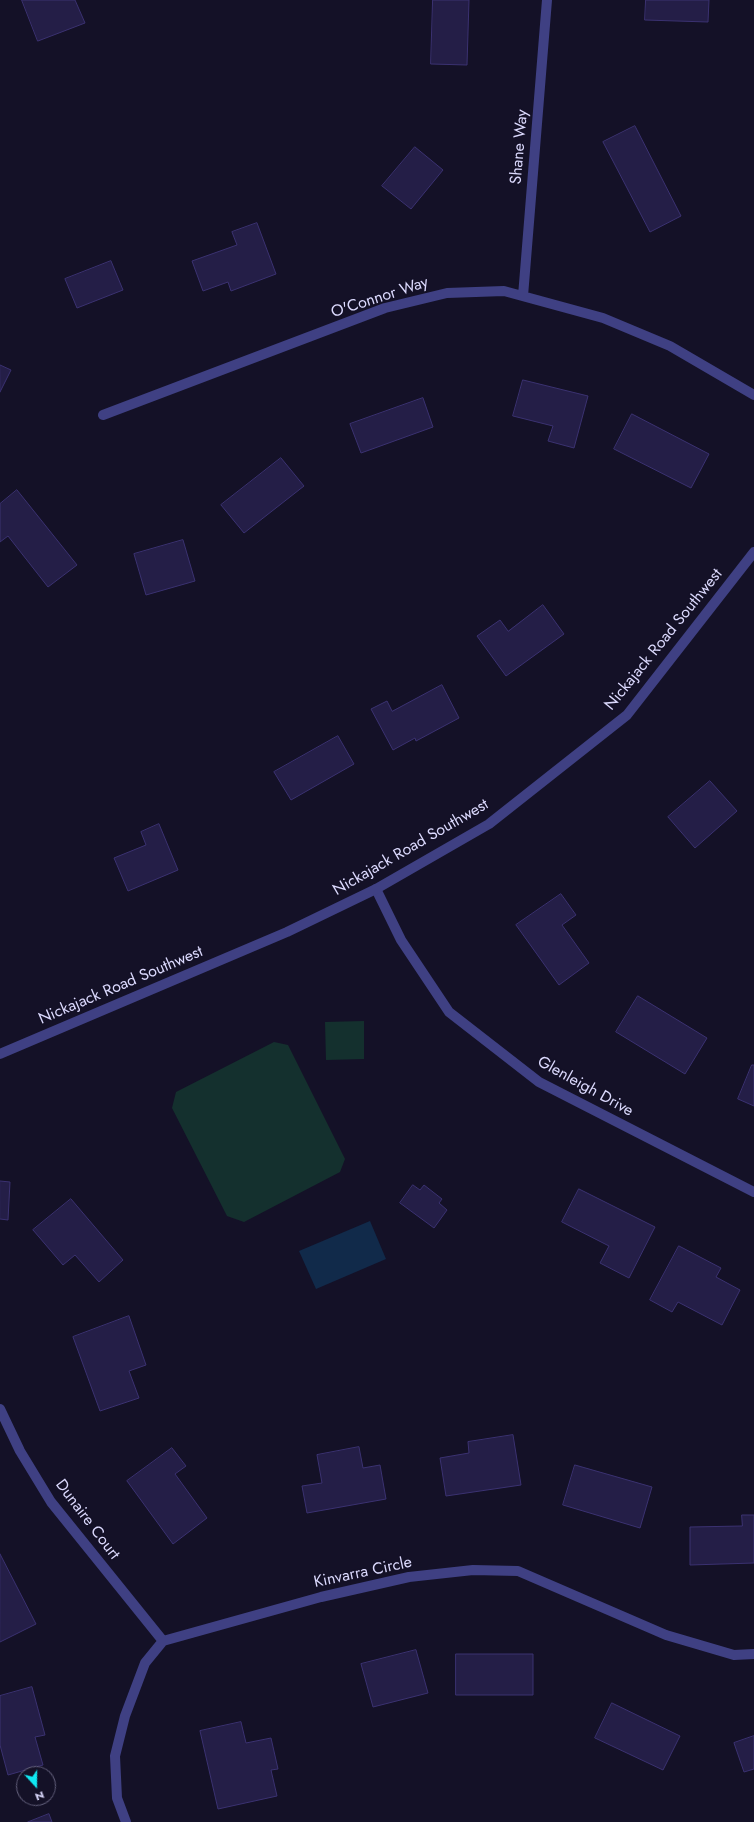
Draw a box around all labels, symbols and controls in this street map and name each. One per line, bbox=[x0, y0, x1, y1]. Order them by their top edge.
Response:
street label: Shane Way bbox=[507, 109, 533, 185]
street label: O'Connor Way bbox=[329, 273, 431, 323]
street label: Nickajack Road Southwest bbox=[601, 565, 727, 715]
street label: Nickajack Road Southwest bbox=[330, 796, 492, 900]
street label: Nickajack Road Southwest bbox=[36, 943, 206, 1029]
street label: Glenleigh Drive bbox=[534, 1053, 636, 1121]
street label: Dunaire Court bbox=[51, 1476, 123, 1564]
street label: Kinvarra Circle bbox=[312, 1553, 414, 1593]
north arrow bbox=[16, 1766, 56, 1806]
text: N bbox=[33, 1787, 47, 1805]

